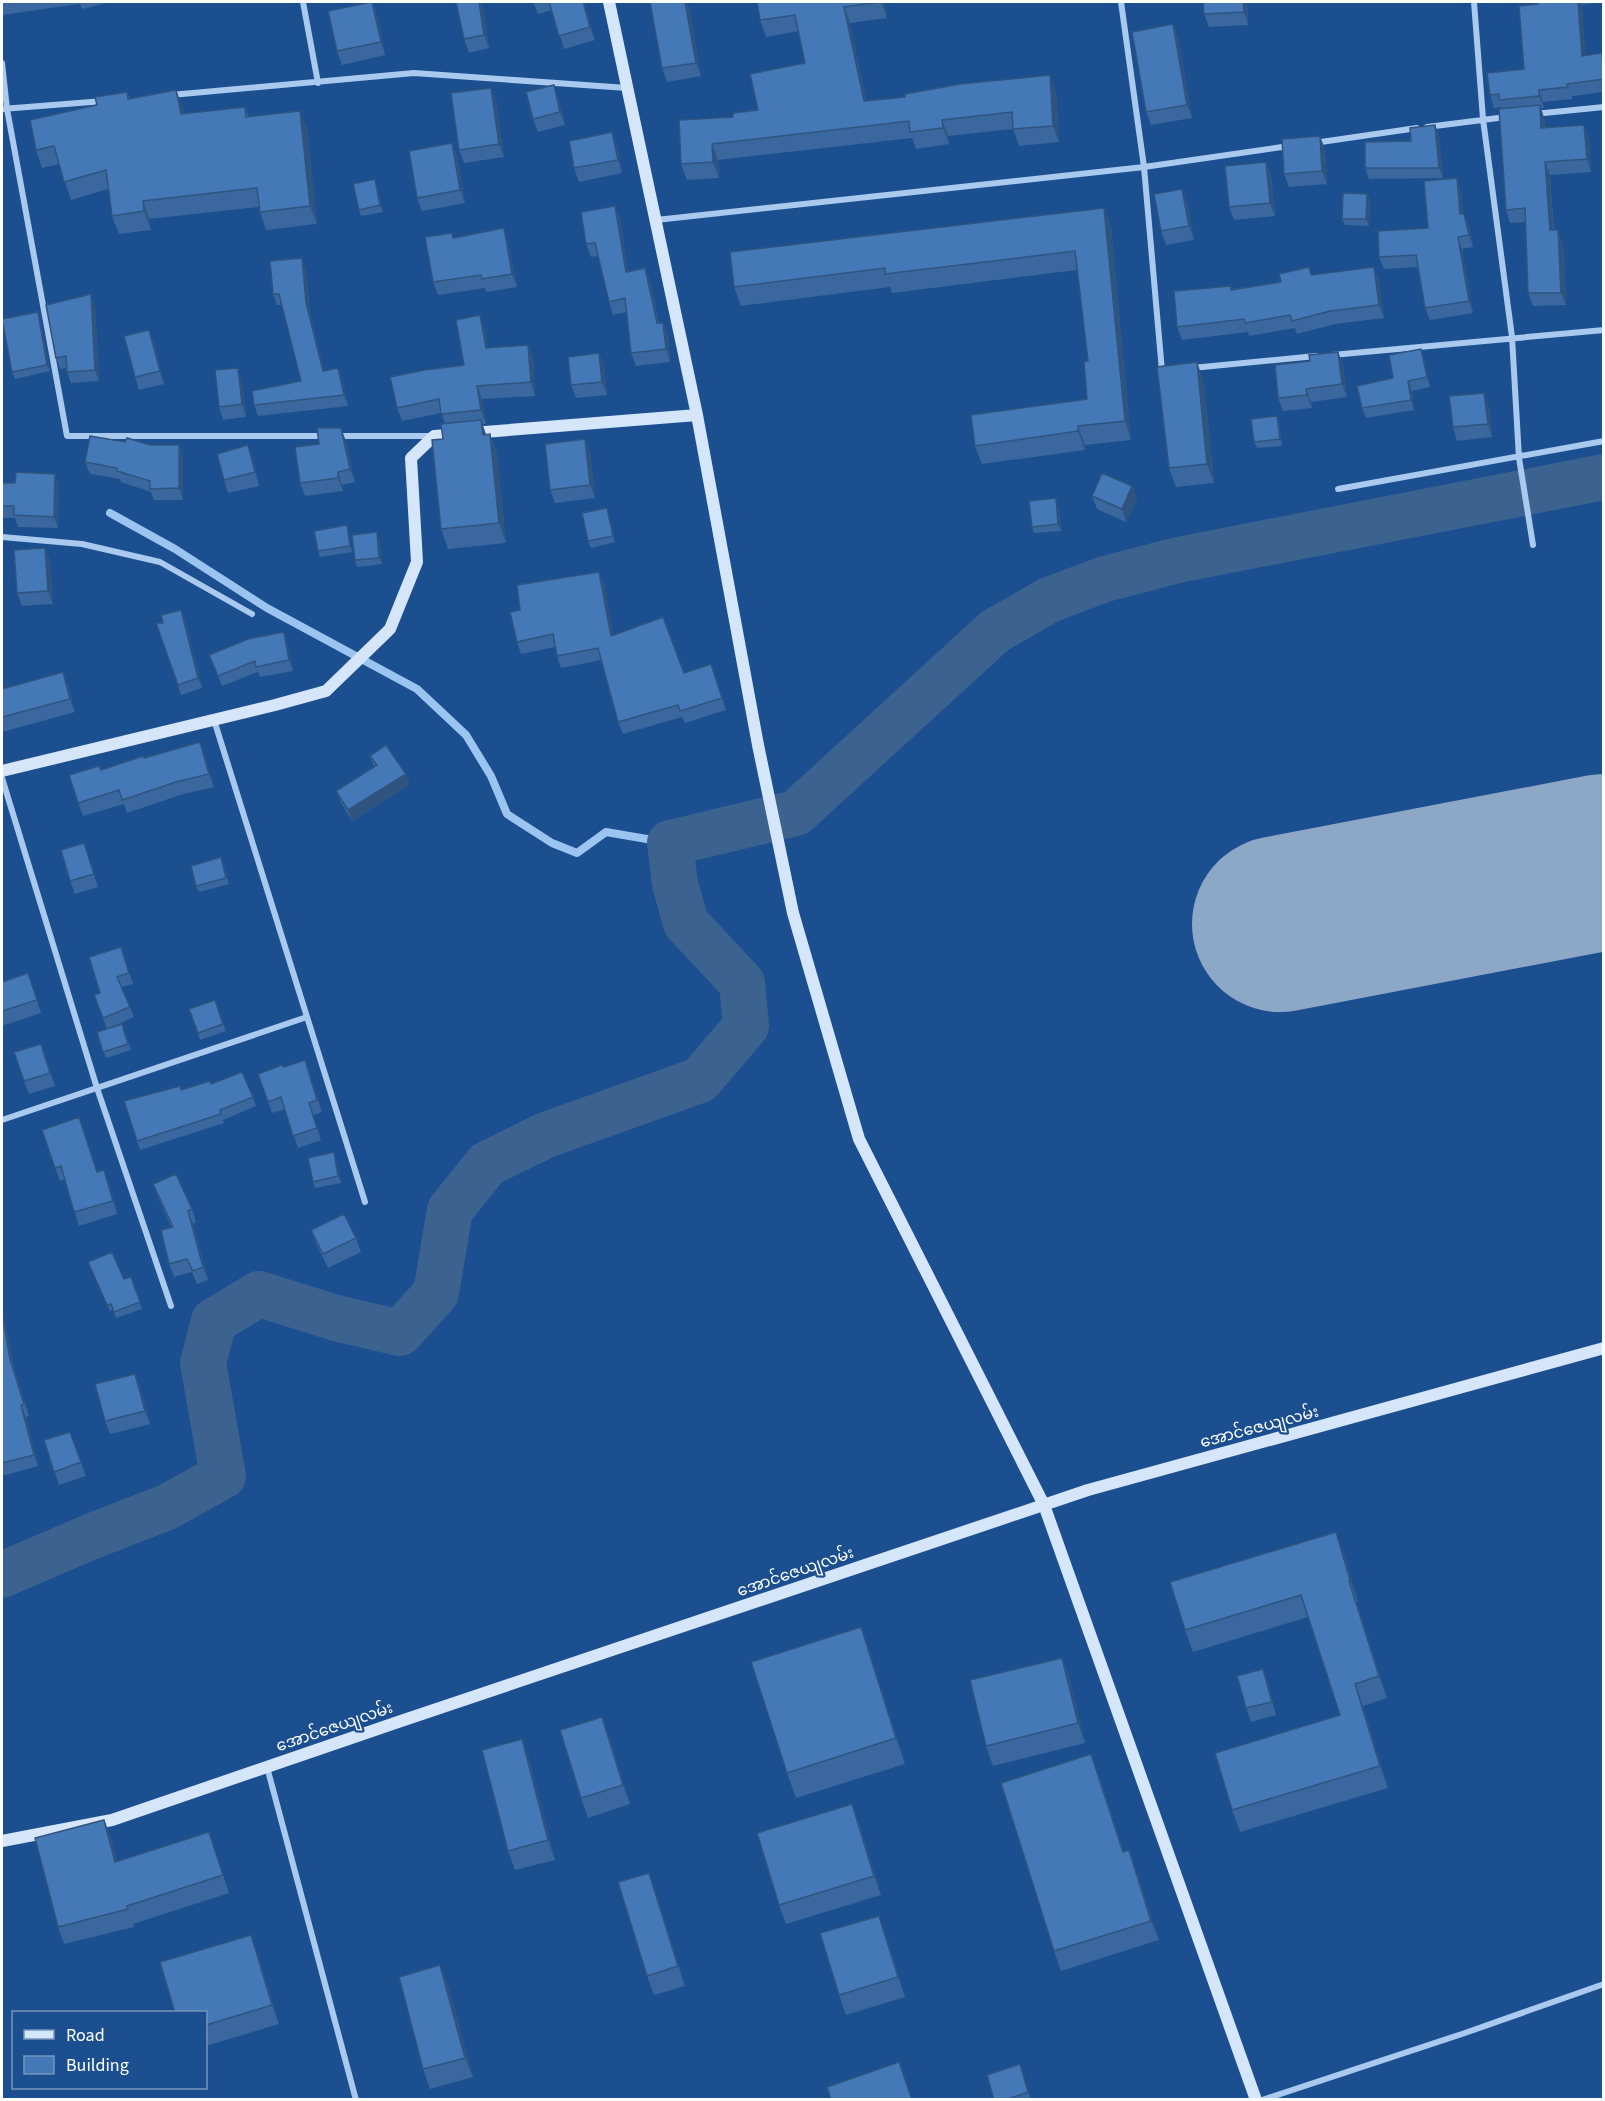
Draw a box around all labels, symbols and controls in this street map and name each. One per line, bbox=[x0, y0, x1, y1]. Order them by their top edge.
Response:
street label: အောင်ဇေယျလမ်း bbox=[1197, 1400, 1322, 1455]
street label: အောင်ဇေယျလမ်း bbox=[734, 1541, 857, 1604]
street label: အောင်ဇေယျလမ်း bbox=[273, 1696, 396, 1759]
legend bbox=[12, 2011, 207, 2089]
text: Road bbox=[66, 2023, 105, 2048]
text: Building bbox=[66, 2053, 129, 2078]

